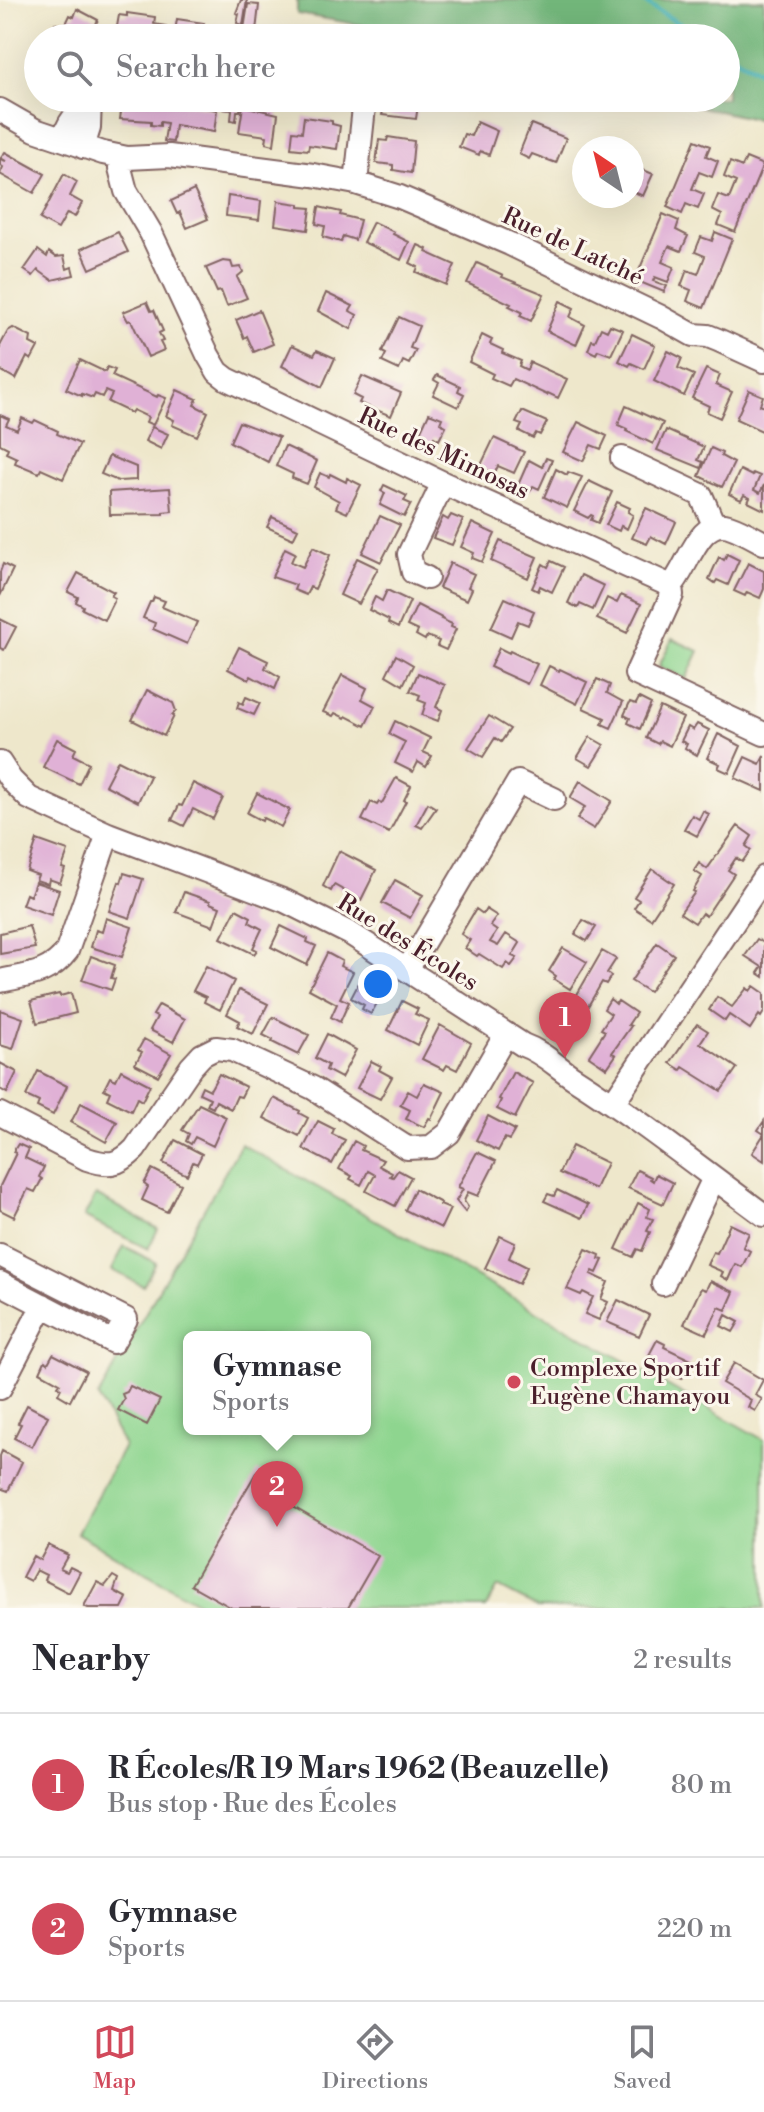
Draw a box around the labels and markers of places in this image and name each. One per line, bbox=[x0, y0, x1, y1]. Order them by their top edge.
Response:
pin: 1 bbox=[539, 992, 591, 1058]
place label: Complexe Sportif Eugène Chamayou bbox=[530, 1354, 730, 1412]
marker: Complexe Sportif Eugène Chamayou bbox=[505, 1373, 523, 1391]
pin: 2 bbox=[251, 1461, 303, 1527]

